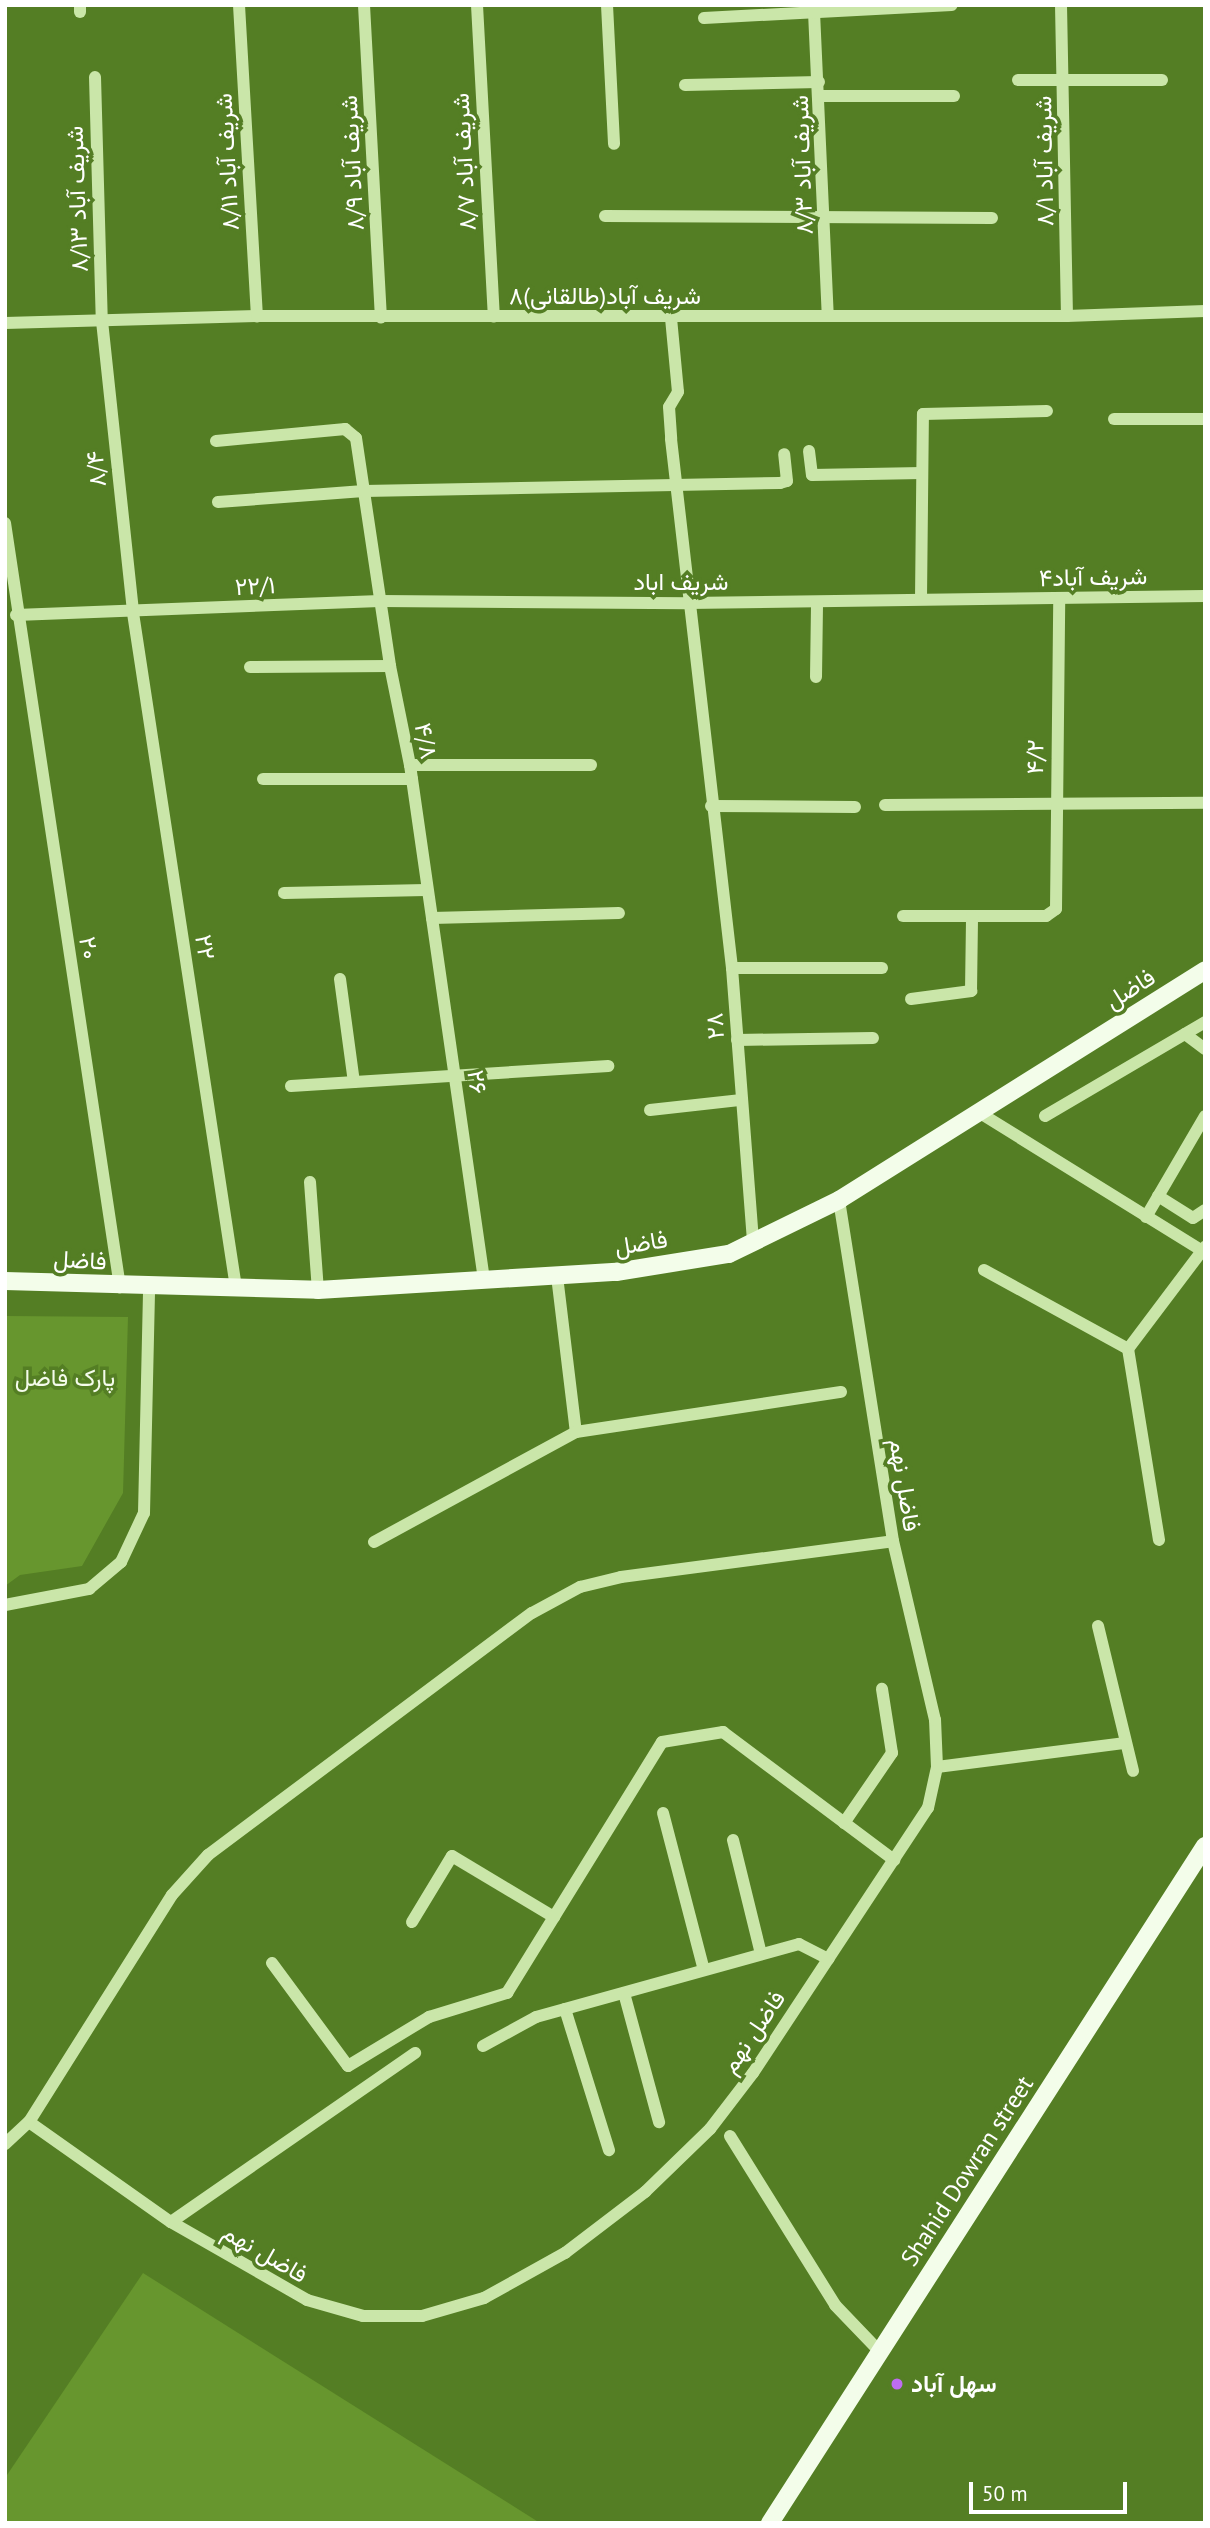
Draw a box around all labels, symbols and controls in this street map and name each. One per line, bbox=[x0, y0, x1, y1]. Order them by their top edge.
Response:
street label: شریف آباد ۸/۷ bbox=[446, 92, 482, 232]
street label: شریف آباد ۸/۱۱ bbox=[209, 93, 245, 231]
street label: شریف آباد ۸/۹ bbox=[334, 95, 370, 231]
street label: شریف آباد ۸/۳ bbox=[785, 95, 819, 235]
street label: شریف آباد ۸/۱ bbox=[1028, 95, 1060, 227]
street label: شریف آباد ۸/۱۳ bbox=[60, 125, 94, 273]
street label: ۸شریف آباد(طالقانی) bbox=[509, 282, 701, 310]
street label: ۸/۴ bbox=[80, 449, 112, 489]
street label: ۴شریف آباد bbox=[1039, 562, 1147, 592]
street label: شریف اباد bbox=[634, 568, 728, 596]
street label: ۲۲/۱ bbox=[234, 571, 276, 601]
street label: ۴/۸ bbox=[408, 720, 444, 762]
street label: ۴/۲ bbox=[1020, 739, 1050, 775]
street label: ۲۲ bbox=[189, 932, 221, 962]
street label: ۲۰ bbox=[73, 935, 105, 961]
street label: فاضل bbox=[1100, 963, 1160, 1015]
street label: ۲۸ bbox=[700, 1012, 730, 1040]
street label: ۲۶ bbox=[461, 1068, 493, 1096]
street label: فاضل bbox=[612, 1225, 670, 1261]
street label: فاضل bbox=[53, 1244, 107, 1276]
park label: پارک فاضل bbox=[15, 1364, 115, 1392]
street label: فاضل نهم bbox=[883, 1436, 927, 1534]
street label: فاضل نهم bbox=[715, 1985, 791, 2079]
street label: Shahid Dowran street bbox=[895, 2071, 1039, 2271]
street label: فاضل نهم bbox=[217, 2217, 313, 2289]
place label: سهل آباد bbox=[911, 2370, 997, 2398]
marker: سهل آباد bbox=[889, 2376, 905, 2392]
scale bar bbox=[972, 2468, 1130, 2512]
text: 50 m bbox=[982, 2480, 1028, 2507]

